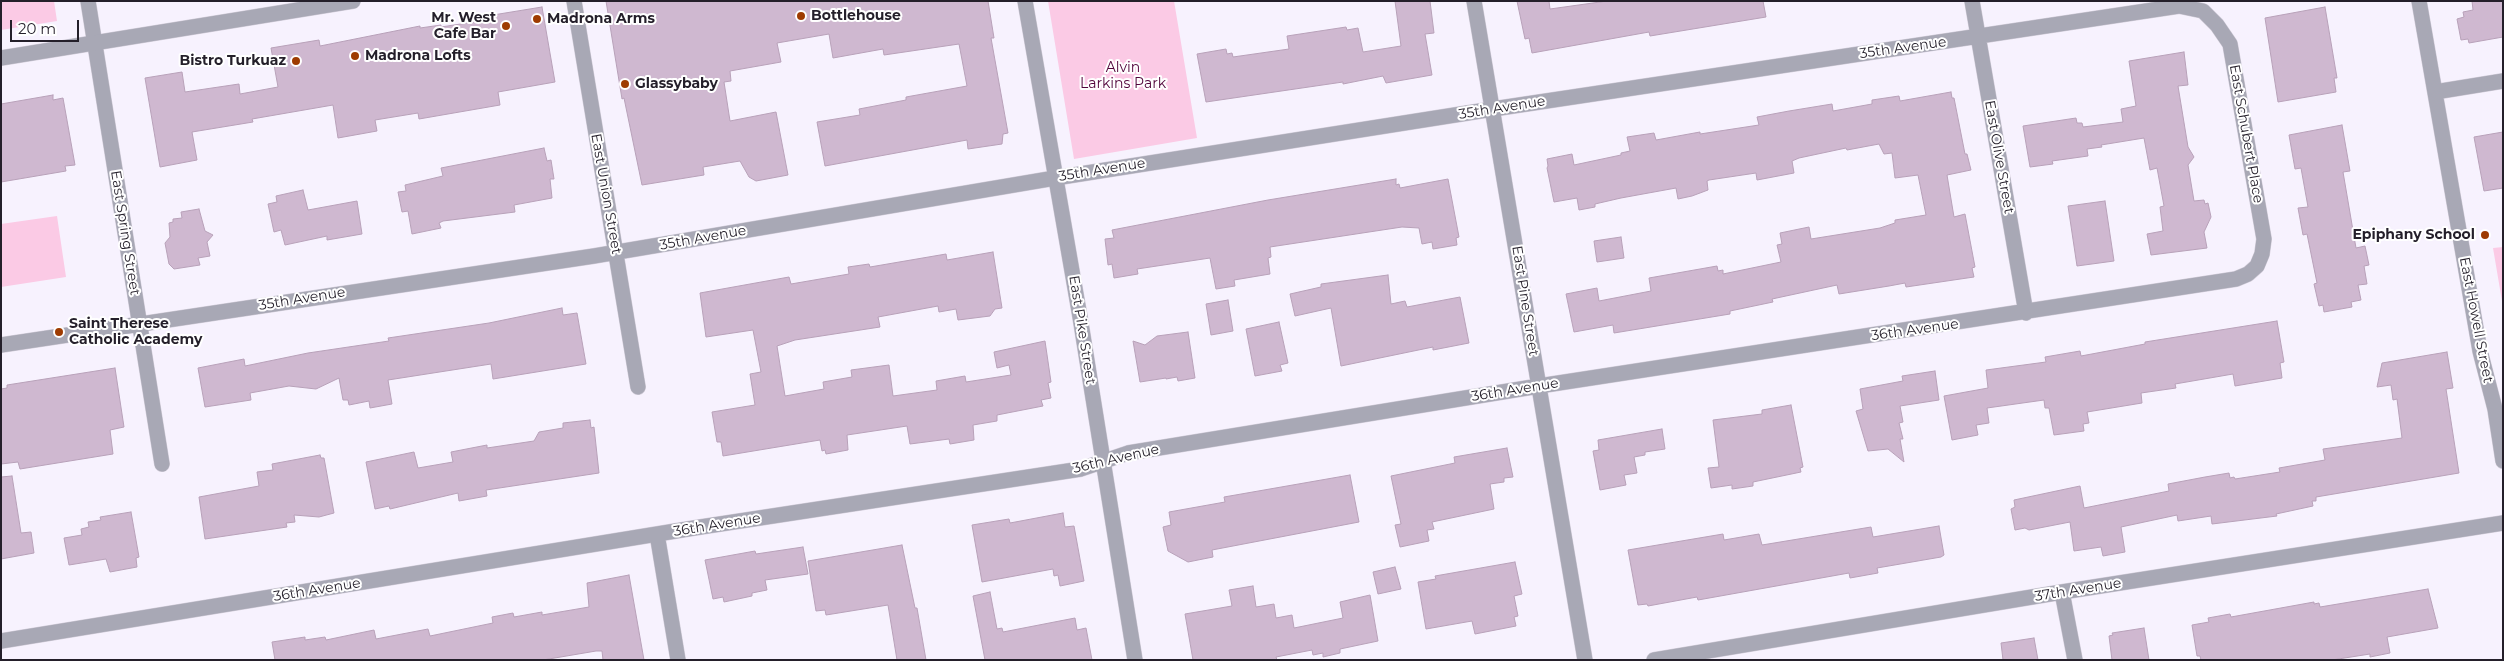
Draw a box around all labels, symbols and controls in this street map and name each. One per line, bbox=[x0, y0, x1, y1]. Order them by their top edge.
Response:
place label: Bottlehouse bbox=[811, 8, 901, 24]
scale bar bbox=[12, 10, 81, 42]
place label: Mr. West Cafe Bar bbox=[431, 10, 496, 42]
marker: Bottlehouse bbox=[795, 10, 807, 22]
place label: Madrona Arms bbox=[547, 11, 655, 27]
marker: Madrona Arms bbox=[531, 13, 543, 25]
text: 20 m bbox=[18, 19, 56, 38]
marker: Mr. West Cafe Bar bbox=[500, 20, 512, 32]
street label: 35th Avenue bbox=[1859, 34, 1947, 62]
place label: Madrona Lofts bbox=[365, 48, 471, 64]
marker: Madrona Lofts bbox=[349, 50, 361, 62]
place label: Bistro Turkuaz bbox=[180, 53, 286, 69]
marker: Bistro Turkuaz bbox=[290, 55, 302, 67]
park label: Alvin Larkins Park bbox=[1080, 60, 1166, 92]
street label: East Schubert Place bbox=[2226, 63, 2266, 205]
place label: Glassybaby bbox=[635, 76, 718, 92]
marker: Glassybaby bbox=[619, 78, 631, 90]
street label: 35th Avenue bbox=[1458, 93, 1546, 123]
street label: East Olive Street bbox=[1981, 99, 2017, 215]
street label: East Union Street bbox=[587, 132, 625, 256]
street label: 35th Avenue bbox=[1058, 155, 1146, 185]
street label: East Spring Street bbox=[107, 169, 143, 297]
street label: 35th Avenue bbox=[659, 222, 747, 254]
place label: Epiphany School bbox=[2352, 227, 2475, 243]
marker: Epiphany School bbox=[2479, 229, 2491, 241]
street label: East Pine Street bbox=[1508, 245, 1542, 357]
street label: East Howell Street bbox=[2456, 256, 2496, 384]
street label: East Pike Street bbox=[1065, 274, 1099, 386]
street label: 35th Avenue bbox=[258, 284, 346, 314]
place label: Saint Therese Catholic Academy bbox=[69, 316, 202, 348]
street label: 36th Avenue bbox=[1870, 316, 1960, 344]
marker: Saint Therese Catholic Academy bbox=[53, 326, 65, 338]
street label: 36th Avenue bbox=[1470, 375, 1560, 405]
street label: 36th Avenue bbox=[1071, 441, 1161, 477]
street label: 36th Avenue bbox=[672, 510, 762, 540]
street label: 36th Avenue bbox=[272, 575, 362, 605]
street label: 37th Avenue bbox=[2034, 575, 2122, 605]

